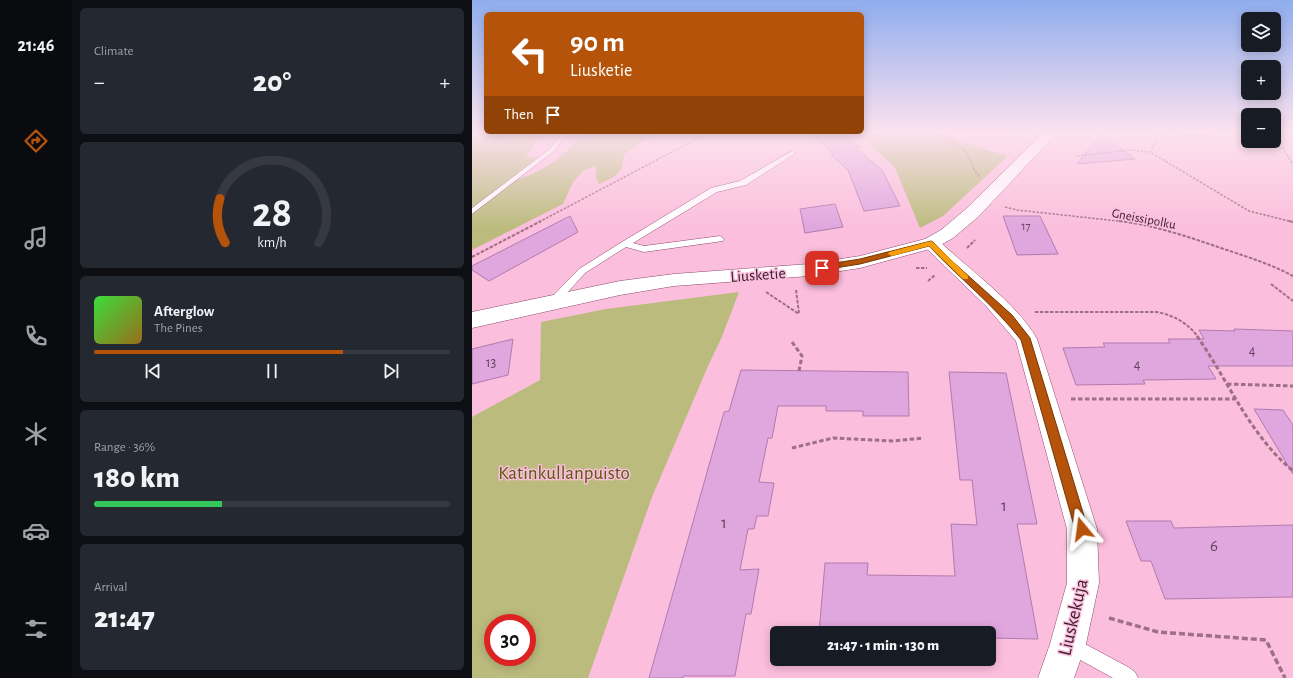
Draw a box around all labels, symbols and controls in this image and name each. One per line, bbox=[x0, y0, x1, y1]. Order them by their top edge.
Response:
map controls bbox=[1241, 12, 1281, 148]
button: layers bbox=[1241, 12, 1281, 52]
icon: left bbox=[504, 28, 556, 80]
text: 90 m bbox=[570, 29, 625, 57]
text: 21:46 bbox=[18, 37, 54, 55]
text: Climate bbox=[94, 45, 133, 58]
button: + bbox=[1241, 60, 1281, 100]
text: Liusketie bbox=[570, 62, 632, 80]
text: 20° bbox=[253, 67, 291, 97]
text: − bbox=[94, 71, 105, 93]
text: + bbox=[439, 71, 450, 93]
icon: arrive bbox=[542, 104, 564, 126]
text: Then bbox=[504, 107, 534, 122]
button: − bbox=[1241, 108, 1281, 148]
icon: directions bbox=[22, 127, 50, 155]
text: 28 bbox=[252, 193, 292, 234]
street label: Gneissipolku bbox=[1111, 207, 1177, 232]
house number: 17 bbox=[1021, 220, 1031, 232]
icon: music bbox=[22, 224, 50, 252]
text: km/h bbox=[257, 236, 287, 250]
pin bbox=[805, 251, 839, 285]
icon: arrive bbox=[811, 257, 833, 279]
street label: Liusketie bbox=[730, 265, 786, 285]
text: Afterglow bbox=[154, 304, 214, 319]
icon: phone bbox=[22, 322, 50, 350]
text: The Pines bbox=[154, 322, 203, 335]
house number: 4 bbox=[1249, 344, 1256, 358]
house number: 13 bbox=[486, 356, 497, 370]
house number: 4 bbox=[1134, 358, 1141, 372]
icon: previous bbox=[142, 360, 164, 382]
icon: pause bbox=[261, 360, 283, 382]
icon: next bbox=[380, 360, 402, 382]
icon: climate bbox=[22, 420, 50, 448]
text: Range · 36% bbox=[94, 441, 155, 454]
text: 180 km bbox=[94, 463, 180, 493]
park label: Katinkullanpuisto bbox=[498, 464, 630, 483]
house number: 1 bbox=[1001, 497, 1007, 514]
position arrow bbox=[1061, 508, 1103, 550]
house number: 1 bbox=[721, 514, 727, 531]
icon: car bbox=[22, 517, 50, 545]
house number: 6 bbox=[1210, 537, 1218, 554]
street label: Liuskekuja bbox=[1055, 577, 1092, 658]
text: Arrival bbox=[94, 581, 127, 594]
text: 21:47 bbox=[94, 603, 155, 633]
speed limit sign: 30 bbox=[484, 614, 536, 666]
icon: filters bbox=[22, 615, 50, 643]
text: 21:47 · 1 min · 130 m bbox=[827, 638, 939, 653]

